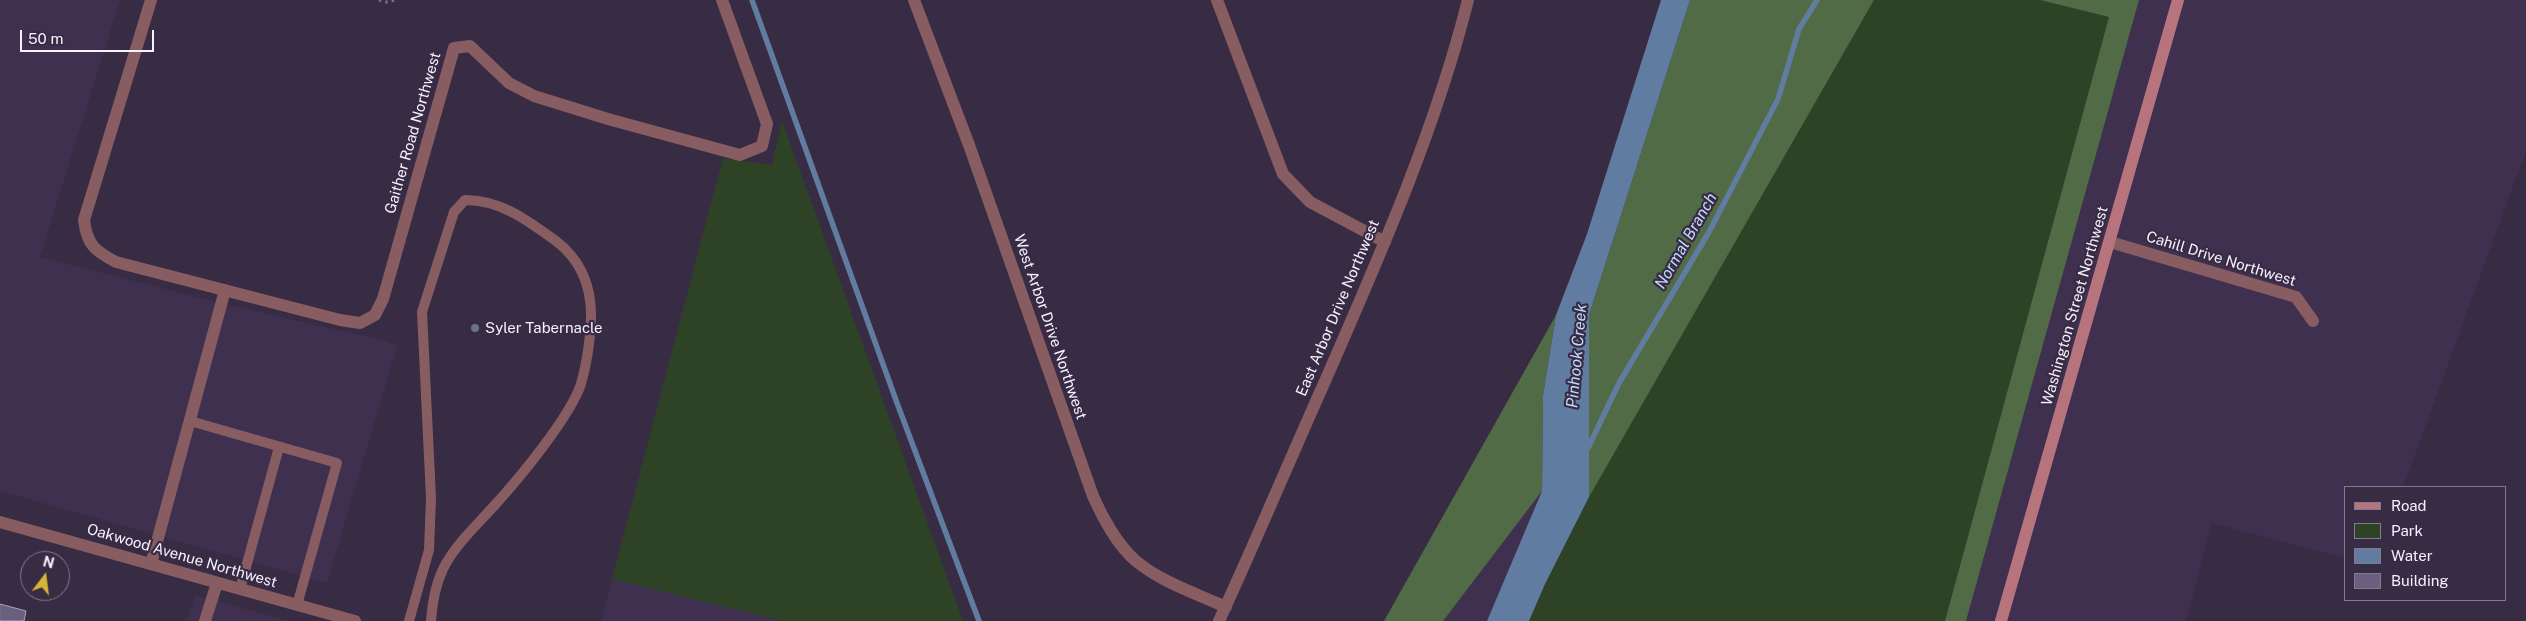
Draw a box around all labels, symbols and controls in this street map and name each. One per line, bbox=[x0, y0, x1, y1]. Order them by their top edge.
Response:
scale bar bbox=[22, 20, 156, 52]
text: 50 m bbox=[28, 30, 63, 47]
street label: Gaither Road Northwest bbox=[381, 50, 445, 216]
water label: Normal Branch bbox=[1651, 190, 1721, 292]
street label: Washington Street Northwest bbox=[2038, 204, 2112, 408]
street label: East Arbor Drive Northwest bbox=[1293, 217, 1383, 399]
street label: Cahill Drive Northwest bbox=[2144, 228, 2298, 290]
street label: West Arbor Drive Northwest bbox=[1010, 232, 1090, 422]
water label: Pinhook Creek bbox=[1563, 303, 1591, 409]
place label: Syler Tabernacle bbox=[485, 319, 603, 337]
marker: Syler Tabernacle bbox=[469, 322, 481, 334]
legend bbox=[2344, 486, 2506, 601]
text: Road bbox=[2391, 497, 2427, 514]
street label: Oakwood Avenue Northwest bbox=[85, 520, 279, 592]
text: Park bbox=[2391, 522, 2423, 539]
text: Water bbox=[2391, 547, 2433, 564]
north arrow bbox=[20, 551, 70, 601]
text: N bbox=[41, 553, 56, 572]
text: Building bbox=[2391, 572, 2449, 589]

